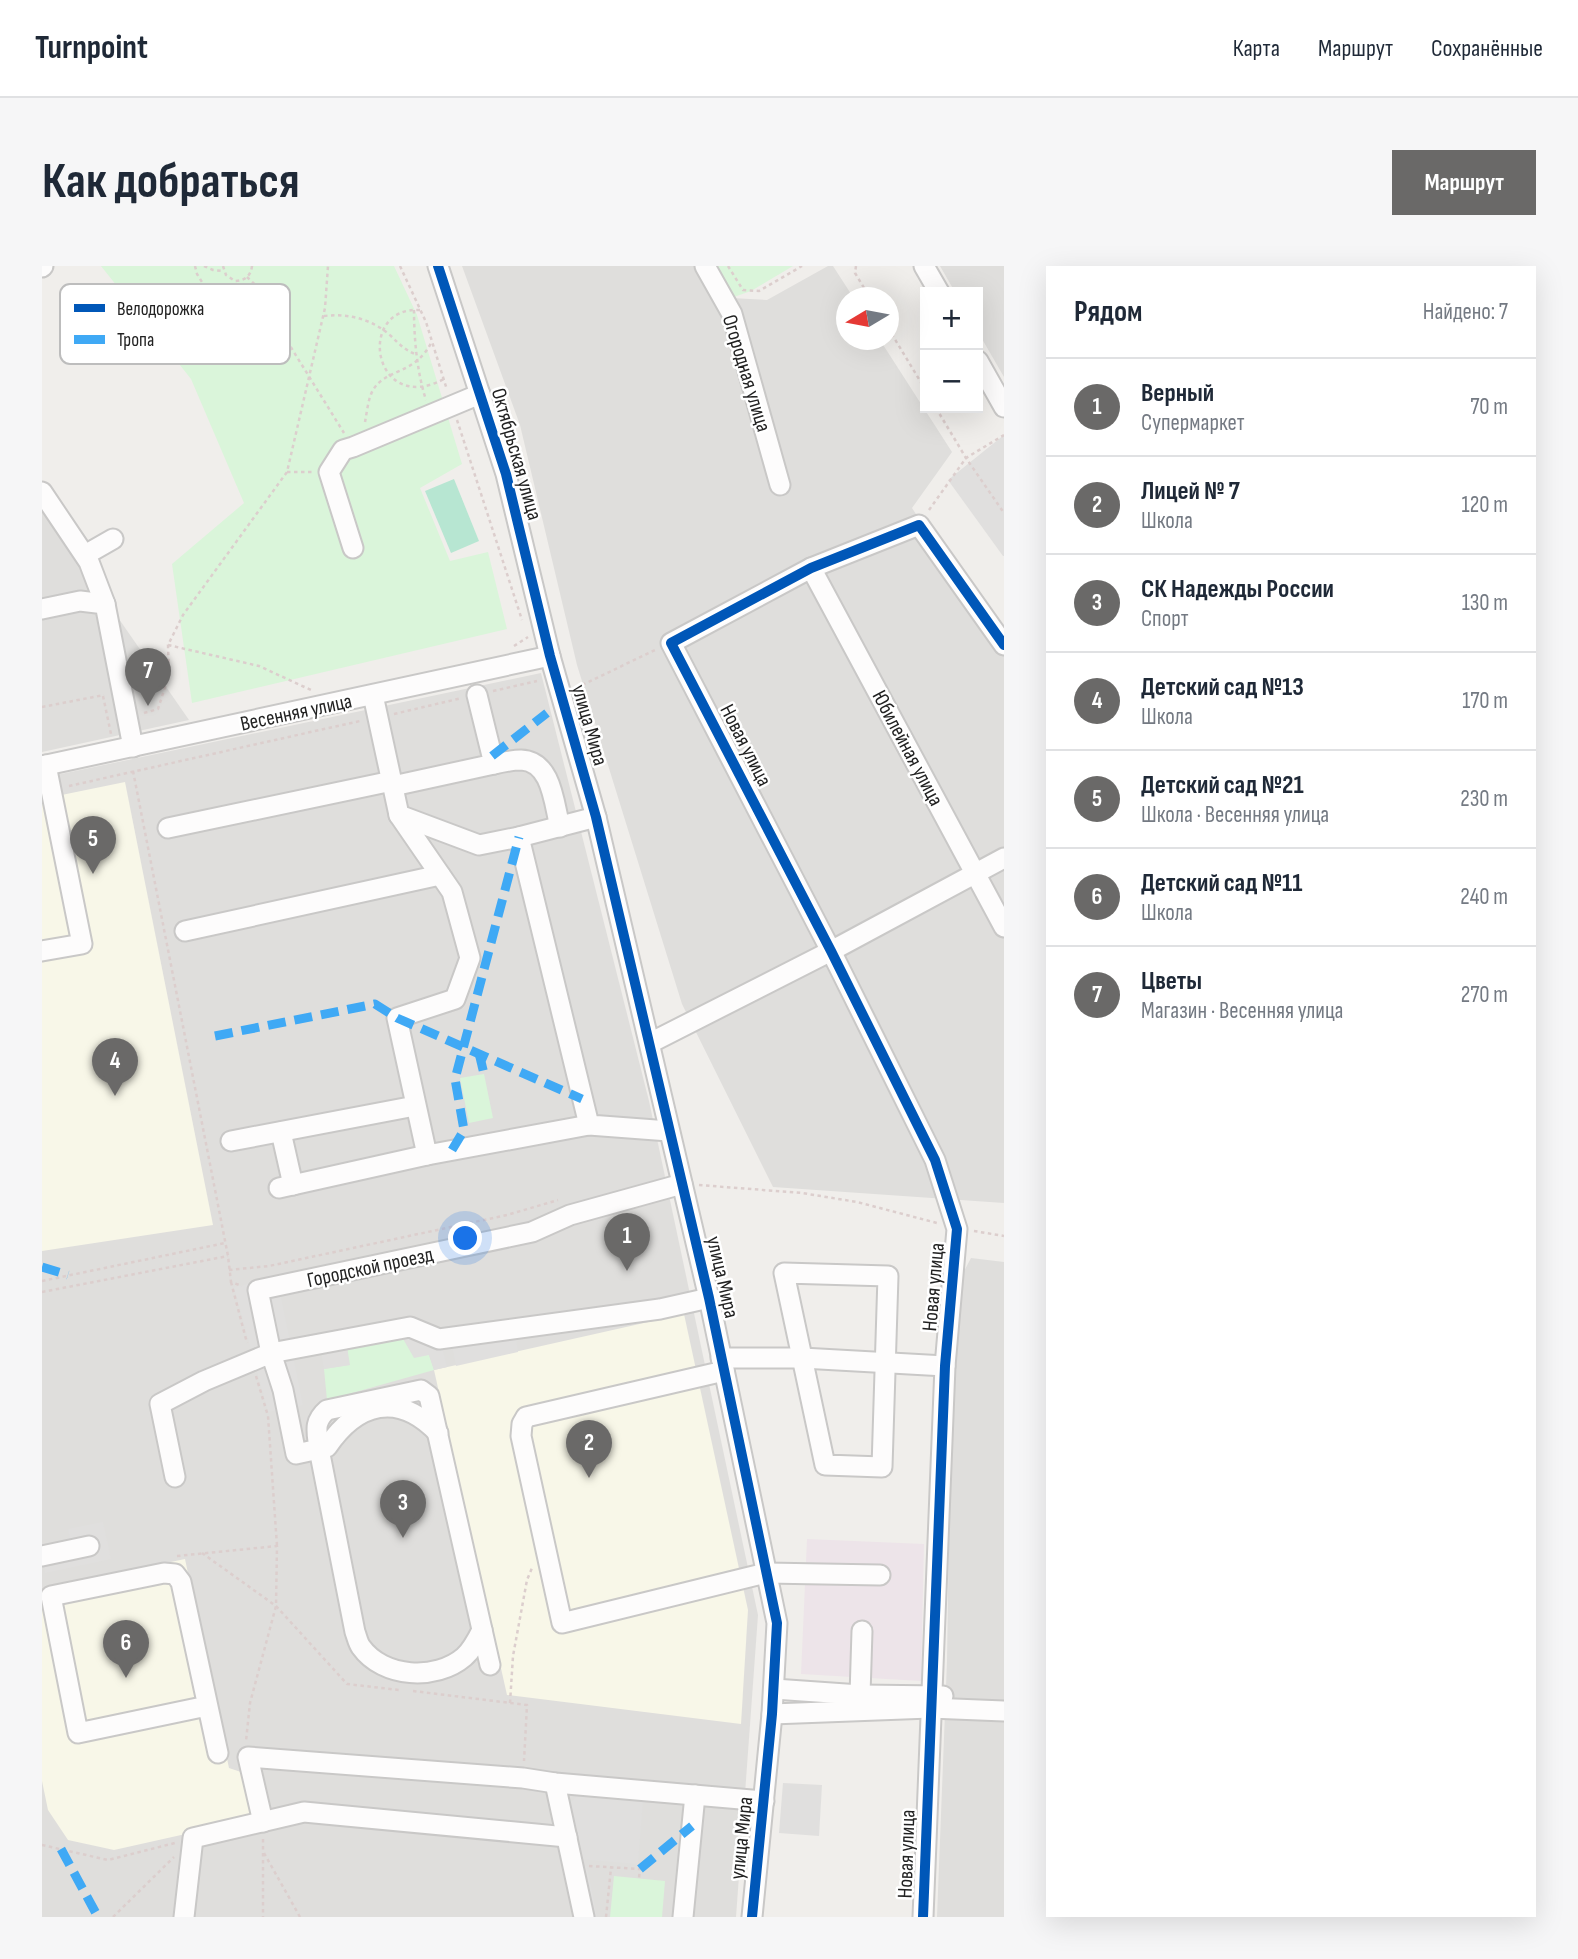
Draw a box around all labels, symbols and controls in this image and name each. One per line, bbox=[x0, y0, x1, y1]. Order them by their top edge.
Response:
text: Turnpoint bbox=[35, 28, 148, 68]
text: Карта bbox=[1233, 34, 1280, 63]
text: Маршрут bbox=[1318, 34, 1393, 63]
text: Сохранённые bbox=[1431, 34, 1543, 63]
button: Маршрут bbox=[1392, 150, 1536, 215]
text: Как добраться bbox=[42, 153, 300, 212]
legend bbox=[60, 284, 290, 364]
north arrow bbox=[836, 287, 899, 350]
map controls bbox=[920, 287, 983, 413]
button: + bbox=[920, 287, 983, 350]
text: Рядом bbox=[1074, 294, 1142, 330]
text: Велодорожка bbox=[117, 298, 204, 321]
text: Найдено: 7 bbox=[1423, 298, 1508, 326]
street label: Огородная улица bbox=[717, 312, 776, 435]
text: Тропа bbox=[117, 329, 154, 352]
button: − bbox=[920, 350, 983, 413]
text: Верный bbox=[1141, 378, 1214, 409]
street label: Октябрьская улица bbox=[486, 385, 547, 523]
text: 1 bbox=[1092, 393, 1102, 421]
text: 70 m bbox=[1470, 393, 1508, 421]
text: Супермаркет bbox=[1141, 409, 1244, 437]
text: Лицей № 7 bbox=[1141, 476, 1240, 507]
text: 2 bbox=[1092, 491, 1102, 519]
text: 120 m bbox=[1462, 491, 1508, 519]
text: Школа bbox=[1141, 507, 1193, 535]
text: СК Надежды России bbox=[1141, 574, 1334, 605]
text: 3 bbox=[1092, 589, 1102, 617]
text: 130 m bbox=[1462, 589, 1508, 617]
text: Спорт bbox=[1141, 605, 1188, 633]
pin: 7 bbox=[125, 648, 171, 706]
text: Детский сад №13 bbox=[1141, 672, 1304, 703]
street label: улица Мира bbox=[566, 682, 613, 769]
street label: Юбилейная улица bbox=[867, 686, 948, 810]
text: 4 bbox=[1092, 687, 1102, 715]
text: 170 m bbox=[1462, 687, 1508, 715]
street label: Весенняя улица bbox=[238, 688, 354, 737]
street label: Новая улица bbox=[714, 700, 777, 790]
text: Школа bbox=[1141, 703, 1193, 731]
text: Детский сад №21 bbox=[1141, 770, 1304, 801]
text: 5 bbox=[1092, 785, 1102, 813]
text: 230 m bbox=[1460, 785, 1508, 813]
text: Школа · Весенняя улица bbox=[1141, 801, 1329, 829]
pin: 5 bbox=[70, 816, 116, 874]
text: Детский сад №11 bbox=[1141, 868, 1302, 899]
text: 6 bbox=[1092, 883, 1102, 911]
text: 240 m bbox=[1460, 883, 1508, 911]
text: Школа bbox=[1141, 899, 1193, 927]
text: Цветы bbox=[1141, 966, 1202, 997]
text: 7 bbox=[1092, 981, 1102, 1009]
text: 270 m bbox=[1461, 981, 1508, 1009]
text: Магазин · Весенняя улица bbox=[1141, 997, 1343, 1025]
pin: 4 bbox=[92, 1038, 138, 1096]
pin: 1 bbox=[604, 1213, 650, 1271]
your location bbox=[448, 1221, 482, 1255]
street label: улица Мира bbox=[701, 1234, 744, 1320]
street label: Городской проезд bbox=[305, 1242, 436, 1293]
street label: Новая улица bbox=[917, 1242, 950, 1332]
pin: 2 bbox=[566, 1420, 612, 1478]
pin: 3 bbox=[380, 1480, 426, 1538]
pin: 6 bbox=[103, 1620, 149, 1678]
street label: улица Мира bbox=[725, 1795, 758, 1881]
street label: Новая улица bbox=[892, 1809, 921, 1899]

